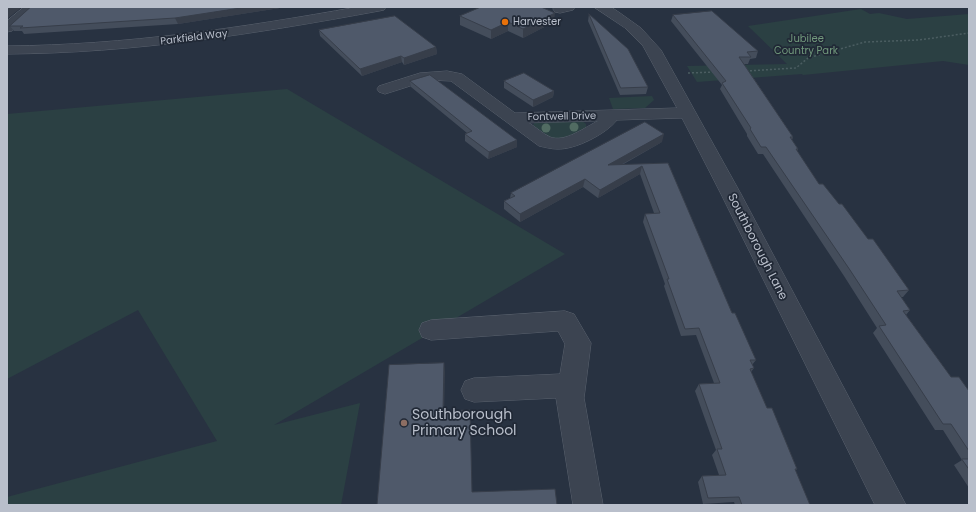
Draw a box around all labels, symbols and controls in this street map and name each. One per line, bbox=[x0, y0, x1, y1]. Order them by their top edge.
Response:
place label: Harvester bbox=[513, 16, 561, 28]
marker: Harvester bbox=[500, 17, 510, 27]
street label: Parkfield Way bbox=[160, 28, 228, 48]
park label: Jubilee Country Park bbox=[774, 33, 838, 56]
street label: Fontwell Drive bbox=[528, 110, 596, 124]
street label: Southborough Lane bbox=[724, 191, 790, 303]
place label: Southborough Primary School bbox=[412, 407, 517, 440]
marker: Southborough Primary School bbox=[399, 418, 409, 428]

